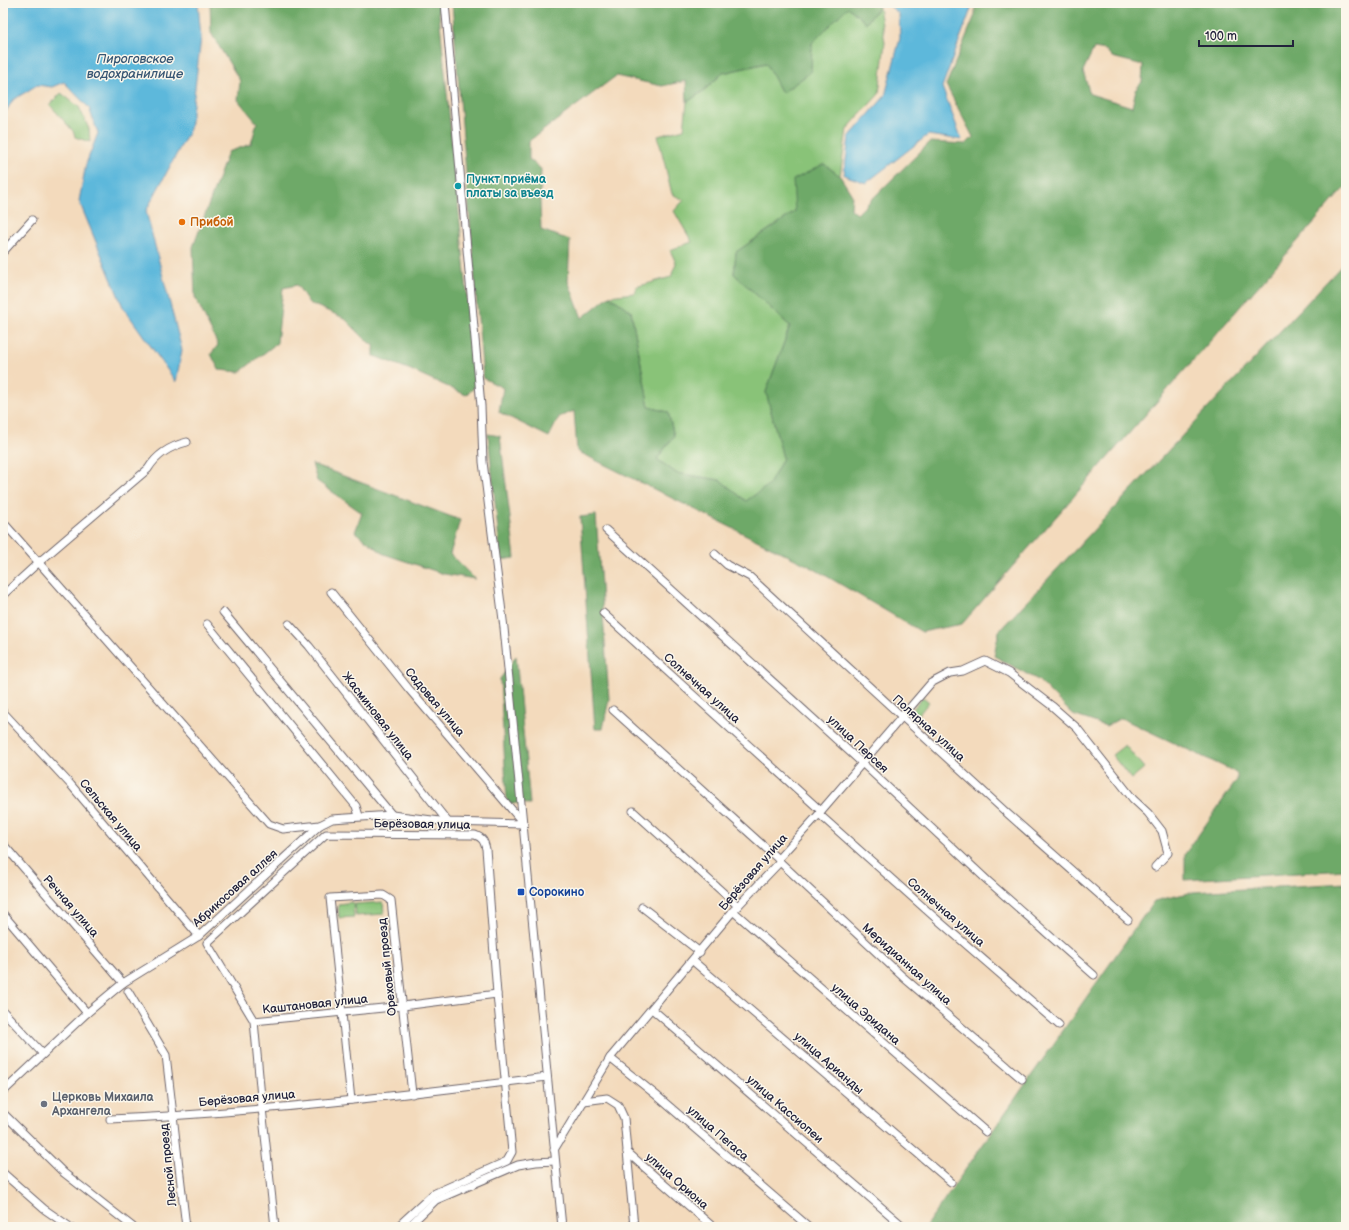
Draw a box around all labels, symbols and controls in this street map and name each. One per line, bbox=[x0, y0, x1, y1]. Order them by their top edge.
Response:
scale bar bbox=[1199, 22, 1293, 48]
text: 100 m bbox=[1205, 29, 1237, 44]
water label: Пироговское водохранилище bbox=[87, 51, 184, 82]
place label: Пункт приёма платы за въезд bbox=[466, 172, 554, 201]
marker: Пункт приёма платы за въезд bbox=[453, 181, 463, 191]
place label: Прибой bbox=[190, 215, 234, 230]
marker: Прибой bbox=[177, 217, 187, 227]
street label: Солнечная улица bbox=[660, 650, 743, 727]
street label: Садовая улица bbox=[401, 665, 468, 740]
street label: Жасминовая улица bbox=[339, 669, 417, 763]
street label: Полярная улица bbox=[889, 692, 968, 765]
street label: улица Персея bbox=[824, 712, 892, 777]
street label: Сельская улица bbox=[76, 776, 145, 855]
street label: Берёзовая улица bbox=[373, 816, 471, 833]
street label: Берёзовая улица bbox=[716, 831, 791, 914]
street label: Абрикосовая аллея bbox=[189, 846, 281, 931]
street label: Речная улица bbox=[40, 872, 102, 940]
street label: Солнечная улица bbox=[904, 875, 987, 950]
place label: Сорокино bbox=[529, 885, 585, 900]
marker: Сорокино bbox=[516, 887, 526, 897]
street label: Ореховый проезд bbox=[375, 917, 400, 1017]
street label: Меридианная улица bbox=[859, 920, 954, 1008]
street label: улица Эридана bbox=[828, 980, 903, 1048]
street label: Каштановая улица bbox=[262, 991, 369, 1017]
street label: улица Арианды bbox=[791, 1029, 866, 1098]
street label: улица Кассиопеи bbox=[743, 1072, 826, 1147]
street label: Берёзовая улица bbox=[198, 1087, 296, 1110]
place label: Церковь Михаила Архангела bbox=[51, 1090, 155, 1119]
marker: Церковь Михаила Архангела bbox=[39, 1099, 49, 1109]
street label: улица Пегаса bbox=[684, 1103, 751, 1164]
street label: Лесной проезд bbox=[157, 1122, 180, 1208]
street label: улица Ориона bbox=[642, 1150, 711, 1213]

